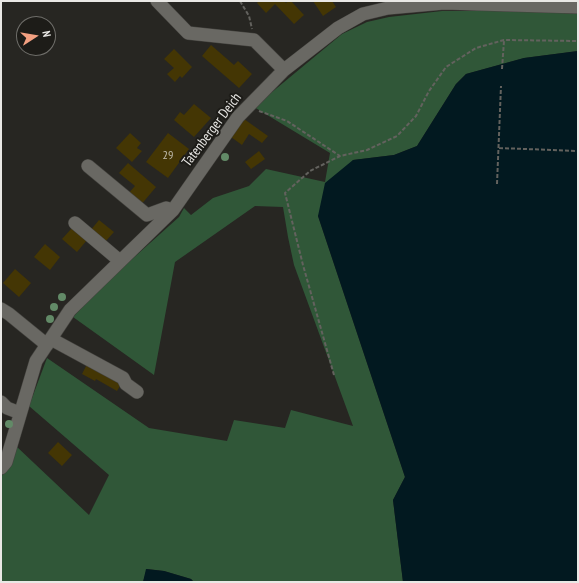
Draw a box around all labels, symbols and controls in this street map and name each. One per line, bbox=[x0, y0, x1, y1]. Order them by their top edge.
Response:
north arrow bbox=[16, 16, 56, 56]
text: N bbox=[39, 29, 54, 38]
street label: Tatenberger Deich bbox=[179, 90, 245, 170]
house number: 29 bbox=[163, 149, 173, 163]

